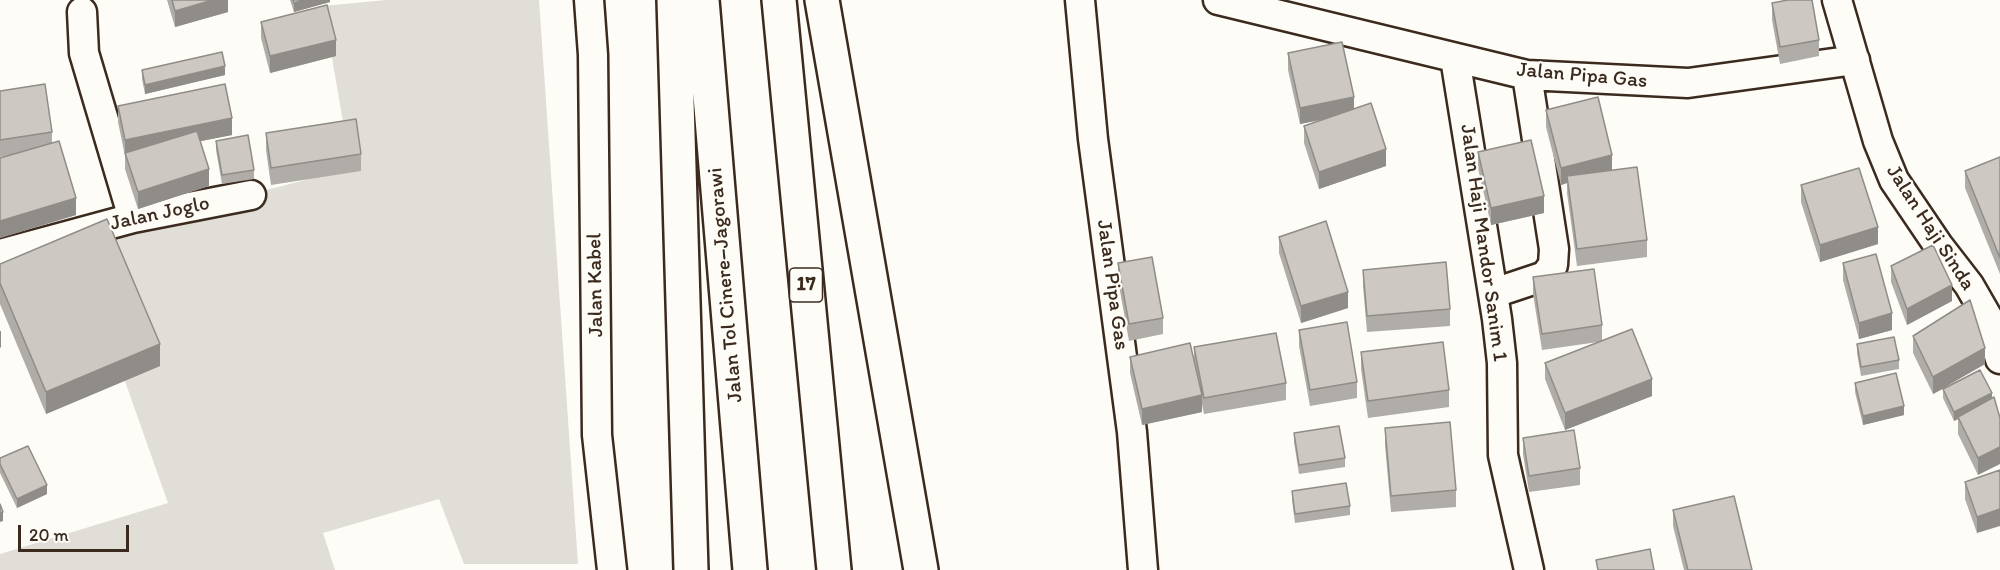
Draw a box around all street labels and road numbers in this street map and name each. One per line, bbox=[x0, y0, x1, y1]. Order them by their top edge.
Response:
street label: Jalan Pipa Gas bbox=[1516, 58, 1648, 94]
street label: Jalan Haji Mandor Sanim 1 bbox=[1454, 123, 1512, 363]
street label: Jalan Haji Sinda bbox=[1880, 161, 1980, 295]
street label: Jalan Tol Cinere–Jagorawi bbox=[703, 167, 749, 403]
street label: Jalan Joglo bbox=[108, 191, 212, 237]
street label: Jalan Pipa Gas bbox=[1090, 218, 1134, 352]
street label: Jalan Kabel bbox=[582, 233, 610, 337]
road number: 17 bbox=[790, 268, 822, 302]

